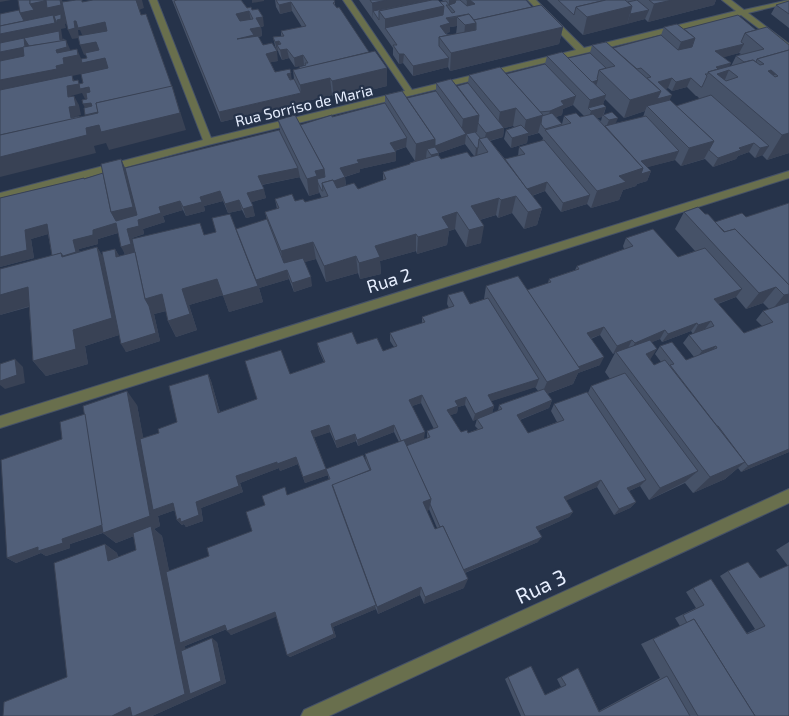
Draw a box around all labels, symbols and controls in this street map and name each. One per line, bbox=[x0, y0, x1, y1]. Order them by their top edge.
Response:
street label: Rua Sorriso de Maria bbox=[233, 80, 374, 130]
street label: Rua 2 bbox=[364, 263, 414, 297]
street label: Rua 3 bbox=[511, 563, 570, 608]

